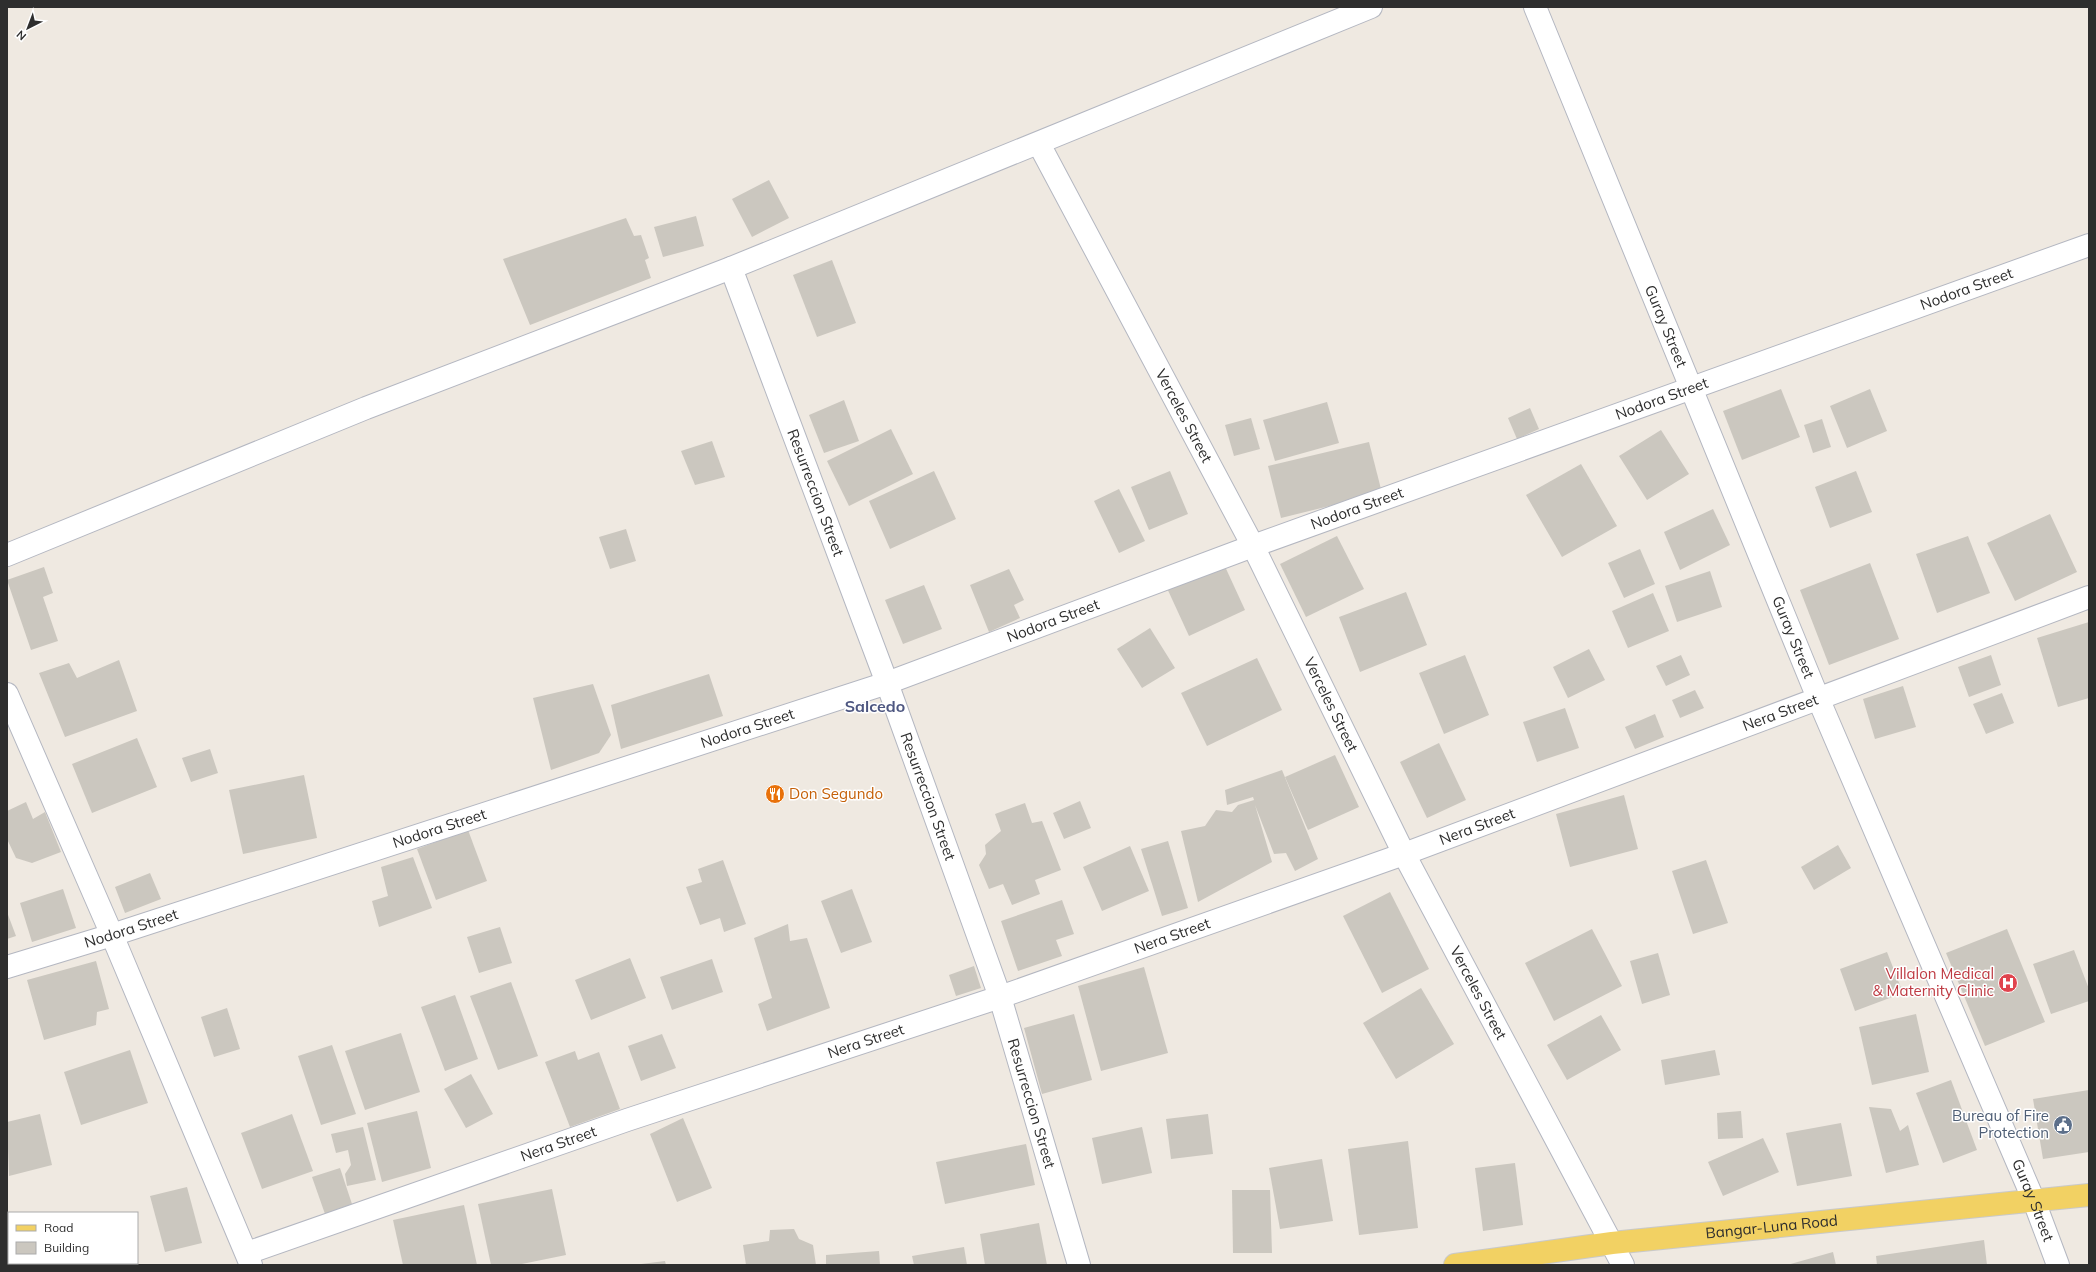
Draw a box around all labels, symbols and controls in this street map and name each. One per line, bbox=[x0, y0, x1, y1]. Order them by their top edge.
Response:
north arrow bbox=[8, 8, 48, 48]
text: N bbox=[14, 27, 29, 43]
street label: Nodora Street bbox=[1918, 263, 2015, 314]
street label: Guray Street bbox=[1641, 282, 1692, 370]
street label: Verceles Street bbox=[1152, 366, 1217, 466]
street label: Nodora Street bbox=[1613, 373, 1711, 424]
street label: Resurreccion Street bbox=[783, 426, 848, 559]
street label: Nodora Street bbox=[1308, 483, 1406, 534]
street label: Guray Street bbox=[1768, 593, 1819, 681]
street label: Nodora Street bbox=[1004, 594, 1102, 646]
street label: Verceles Street bbox=[1300, 654, 1362, 755]
street label: Nera Street bbox=[1740, 689, 1821, 735]
district label: Salcedo bbox=[845, 696, 905, 716]
street label: Nodora Street bbox=[698, 704, 797, 752]
street label: Resurreccion Street bbox=[897, 730, 960, 863]
restaurant icon: Don Segundo bbox=[764, 783, 786, 805]
place label: Don Segundo bbox=[789, 784, 883, 803]
street label: Nera Street bbox=[1436, 803, 1517, 849]
street label: Nodora Street bbox=[390, 804, 488, 852]
street label: Nodora Street bbox=[82, 904, 180, 952]
street label: Nera Street bbox=[1131, 913, 1213, 958]
street label: Verceles Street bbox=[1446, 943, 1511, 1043]
place label: Villalon Medical & Maternity Clinic bbox=[1873, 964, 1994, 1000]
hospital icon: Villalon Medical & Maternity Clinic bbox=[1997, 972, 2019, 994]
street label: Nera Street bbox=[825, 1019, 906, 1062]
street label: Resurreccion Street bbox=[1004, 1036, 1060, 1171]
place label: Bureau of Fire Protection bbox=[1952, 1106, 2049, 1142]
public building icon: Bureau of Fire Protection bbox=[2052, 1114, 2074, 1136]
street label: Nera Street bbox=[518, 1121, 599, 1166]
street label: Guray Street bbox=[2008, 1156, 2058, 1244]
street label: Bangar-Luna Road bbox=[1705, 1210, 1839, 1243]
legend bbox=[8, 1212, 138, 1264]
text: Road bbox=[44, 1220, 73, 1235]
text: Building bbox=[44, 1240, 89, 1255]

